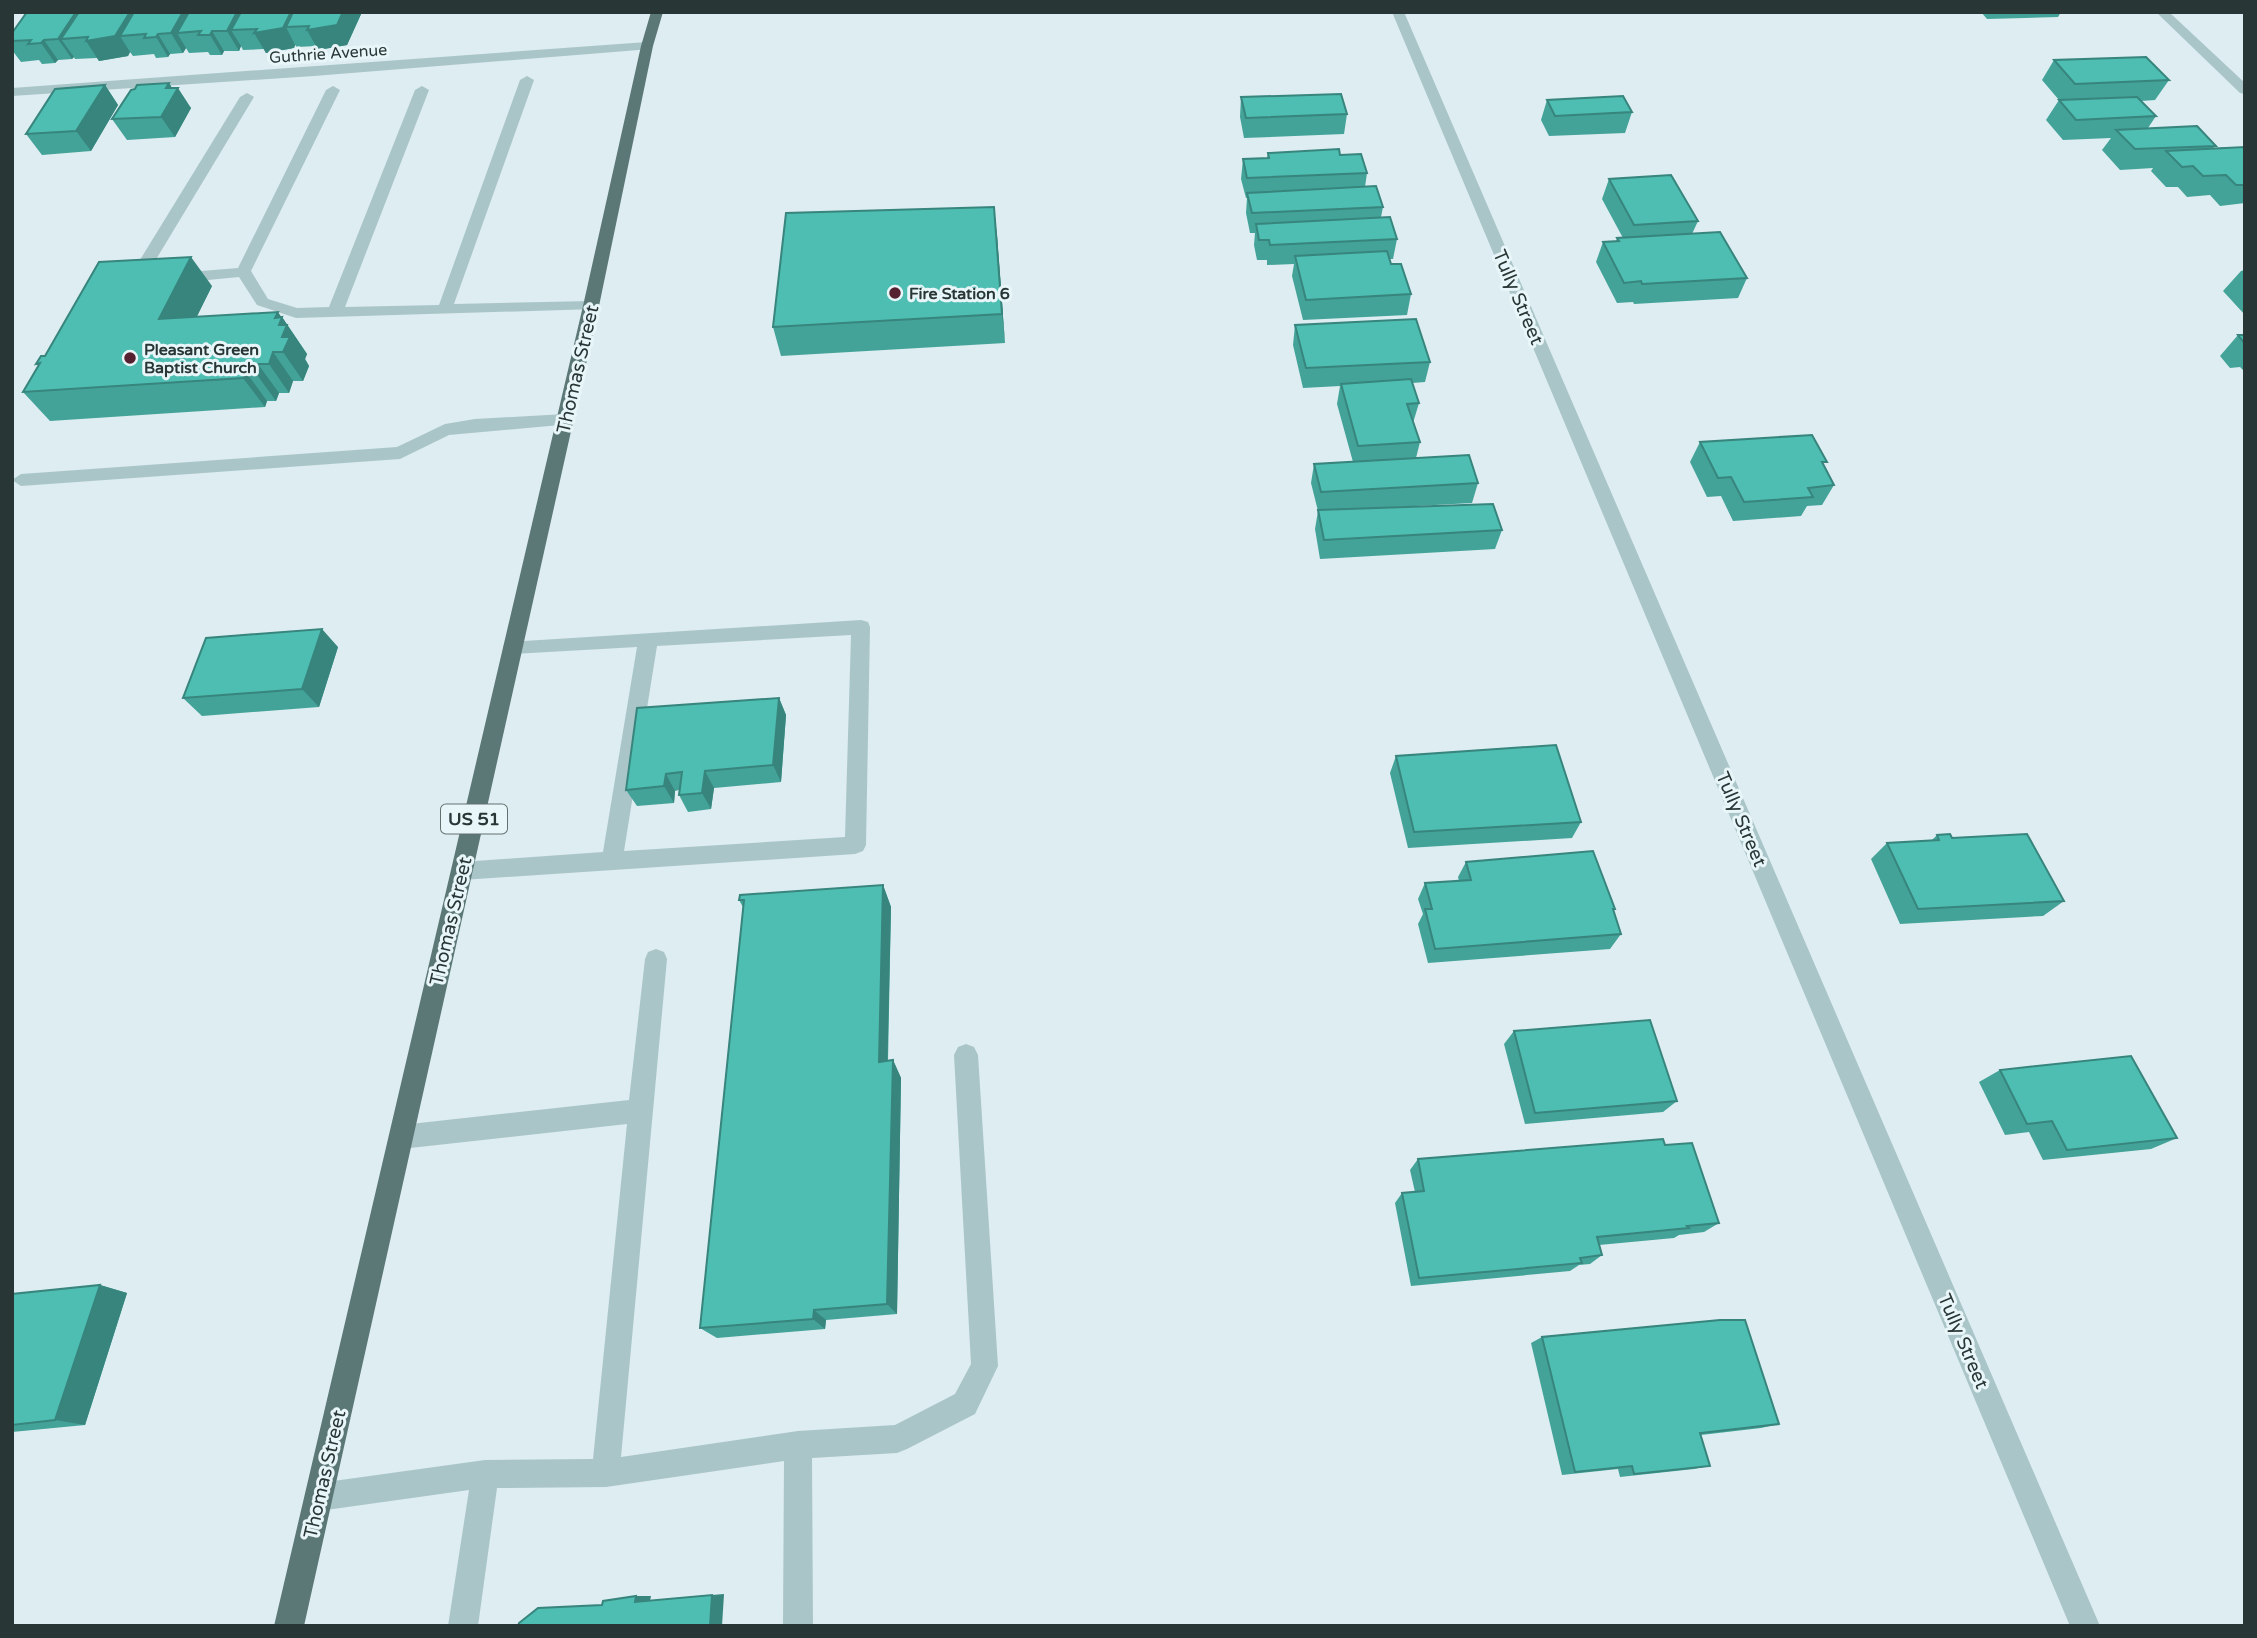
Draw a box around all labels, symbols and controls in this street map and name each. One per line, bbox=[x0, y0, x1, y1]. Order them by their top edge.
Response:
street label: Guthrie Avenue bbox=[268, 40, 388, 68]
street label: Tully Street bbox=[1488, 247, 1548, 348]
place label: Fire Station 6 bbox=[909, 284, 1010, 304]
marker: Fire Station 6 bbox=[887, 285, 903, 301]
street label: Thomas Street bbox=[553, 303, 603, 436]
place label: Pleasant Green Baptist Church bbox=[144, 340, 259, 378]
marker: Pleasant Green Baptist Church bbox=[122, 350, 138, 366]
street label: Tully Street bbox=[1711, 769, 1771, 870]
road number: US 51 bbox=[441, 804, 507, 834]
street label: Thomas Street bbox=[426, 855, 476, 988]
street label: Tully Street bbox=[1933, 1291, 1993, 1392]
street label: Thomas Street bbox=[300, 1408, 350, 1541]

